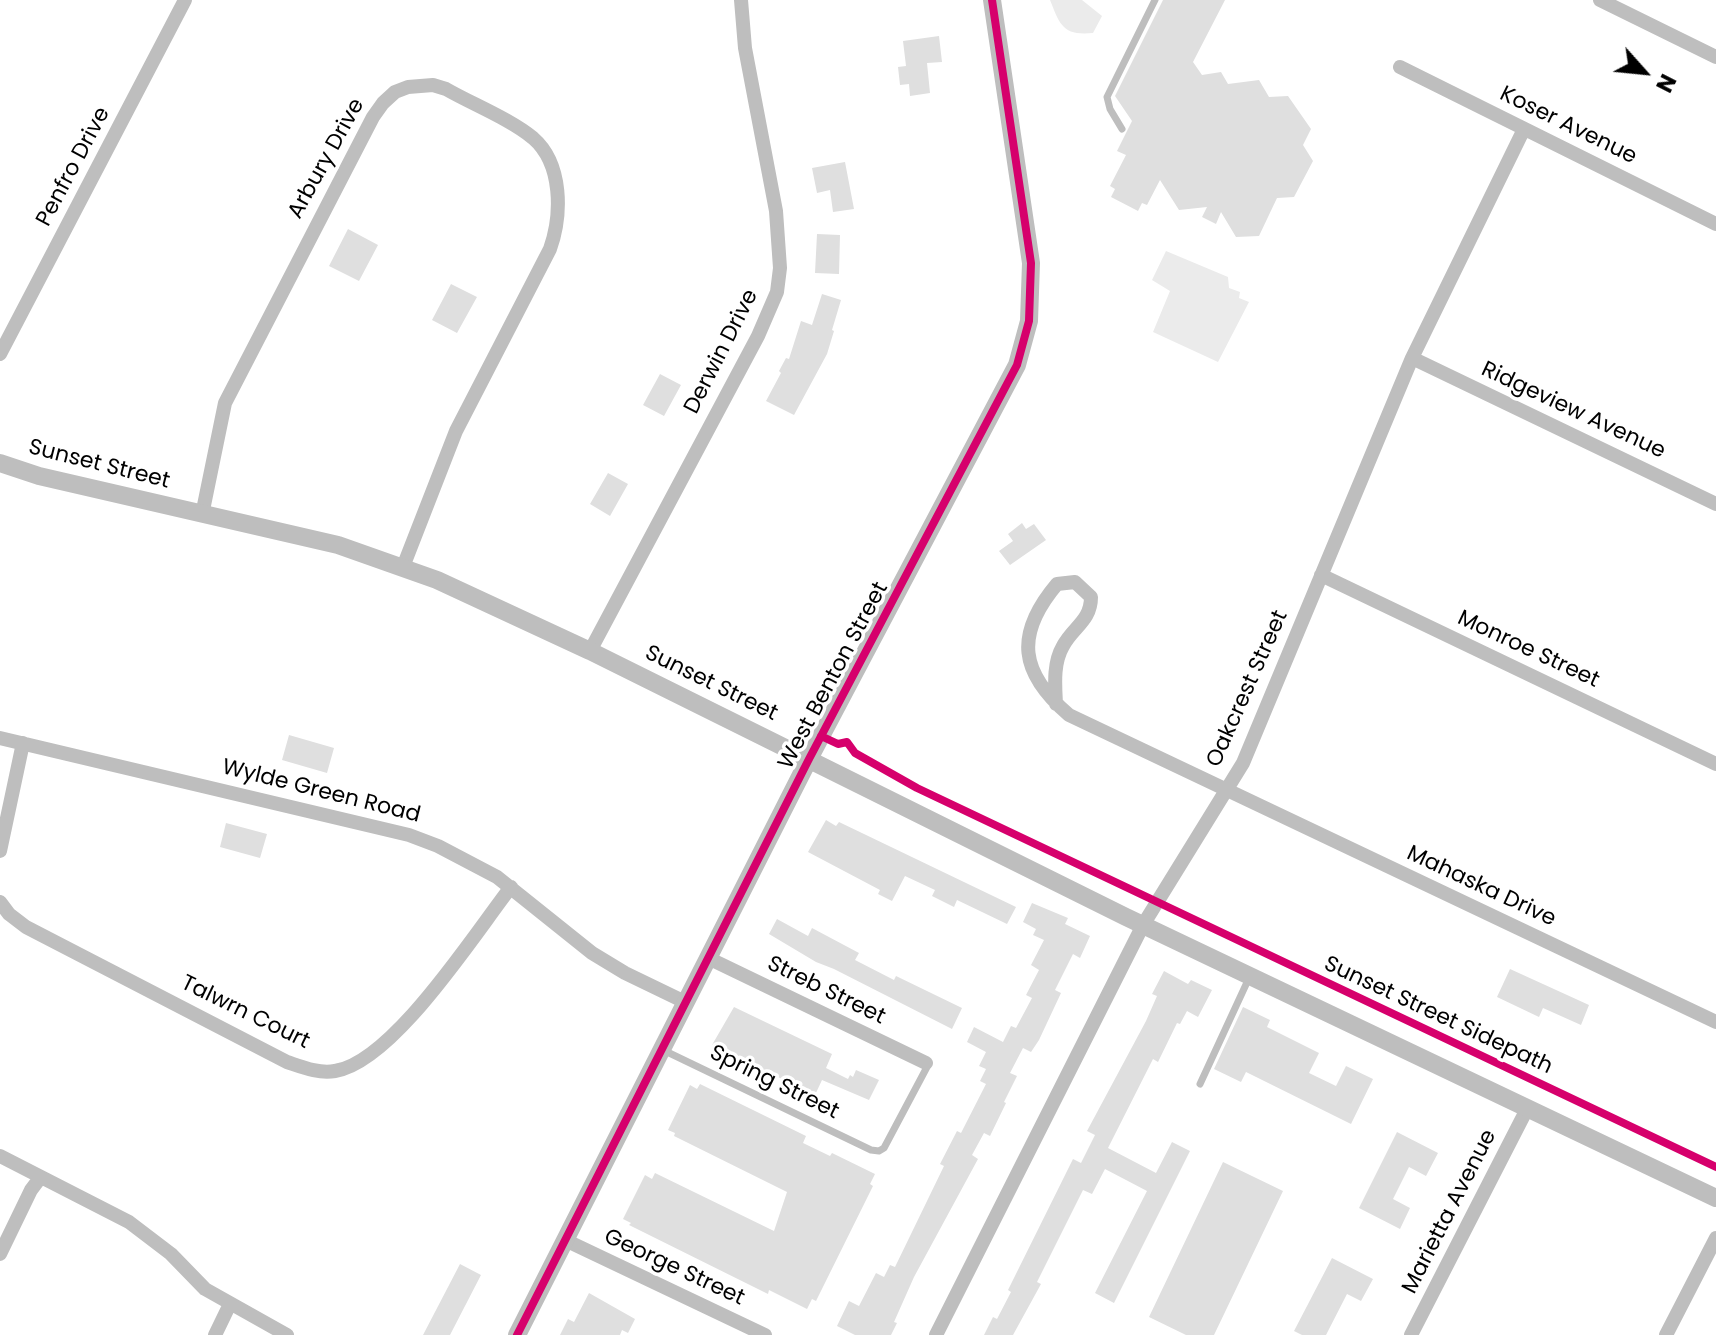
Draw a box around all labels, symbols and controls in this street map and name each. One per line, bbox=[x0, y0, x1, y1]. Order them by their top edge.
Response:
north arrow bbox=[1604, 32, 1684, 112]
text: N bbox=[1648, 69, 1683, 98]
street label: Koser Avenue bbox=[1495, 81, 1641, 171]
street label: Arbury Drive bbox=[283, 94, 371, 224]
street label: Penfro Drive bbox=[32, 103, 116, 231]
street label: Derwin Drive bbox=[679, 285, 765, 419]
street label: Ridgeview Avenue bbox=[1477, 357, 1669, 465]
street label: Sunset Street bbox=[26, 435, 172, 495]
street label: West Benton Street bbox=[773, 578, 895, 774]
street label: Monroe Street bbox=[1453, 606, 1603, 694]
street label: Oakcrest Street bbox=[1202, 607, 1294, 771]
street label: Sunset Street bbox=[640, 640, 782, 728]
street label: Wylde Green Road bbox=[219, 755, 423, 829]
street label: Mahaska Drive bbox=[1402, 841, 1560, 933]
street label: Streb Street bbox=[763, 951, 889, 1031]
street label: Sunset Street Sidepath bbox=[1320, 951, 1556, 1081]
street label: Talwrn Court bbox=[176, 971, 314, 1055]
street label: Spring Street bbox=[705, 1040, 843, 1126]
street label: Marietta Avenue bbox=[1397, 1126, 1503, 1298]
street label: George Street bbox=[600, 1224, 748, 1312]

